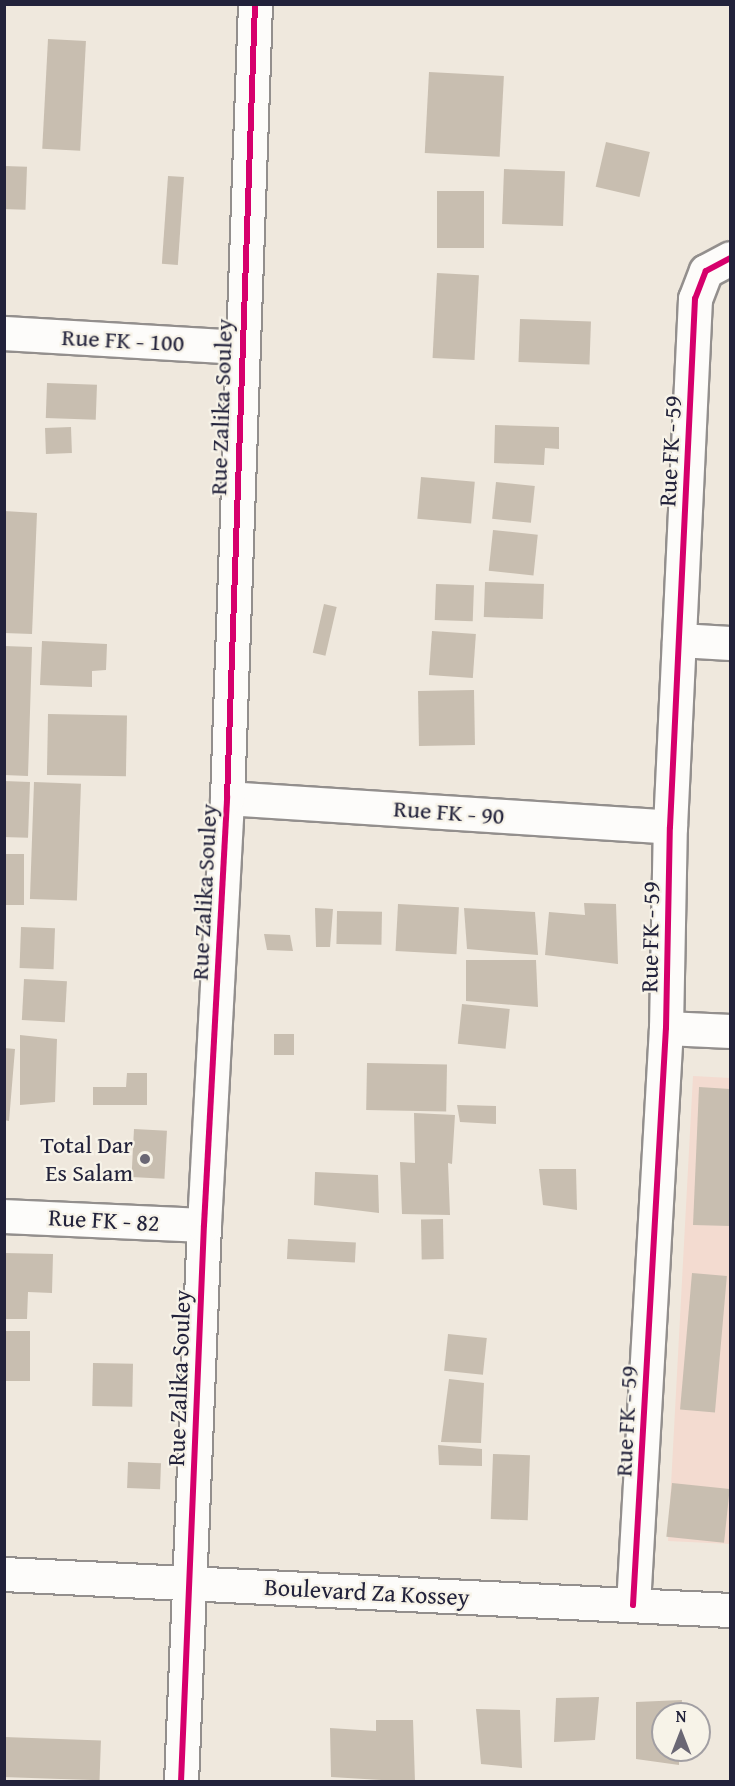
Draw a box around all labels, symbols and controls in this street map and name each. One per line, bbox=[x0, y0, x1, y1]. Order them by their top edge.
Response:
street label: Rue Zalika Souley bbox=[204, 318, 238, 496]
street label: Rue FK - 100 bbox=[61, 322, 185, 358]
street label: Rue FK - 59 bbox=[653, 395, 687, 507]
street label: Rue FK - 90 bbox=[393, 794, 505, 830]
street label: Rue Zalika Souley bbox=[185, 803, 223, 981]
street label: Rue FK - 59 bbox=[635, 881, 665, 993]
place label: Total Dar Es Salam bbox=[41, 1131, 133, 1187]
marker: Total Dar Es Salam bbox=[138, 1152, 152, 1166]
street label: Rue FK - 82 bbox=[48, 1203, 160, 1237]
street label: Rue Zalika Souley bbox=[162, 1289, 196, 1467]
street label: Rue FK - 59 bbox=[609, 1365, 643, 1477]
street label: Boulevard Za Kossey bbox=[264, 1572, 470, 1612]
north arrow bbox=[651, 1702, 711, 1762]
text: N bbox=[676, 1704, 686, 1728]

